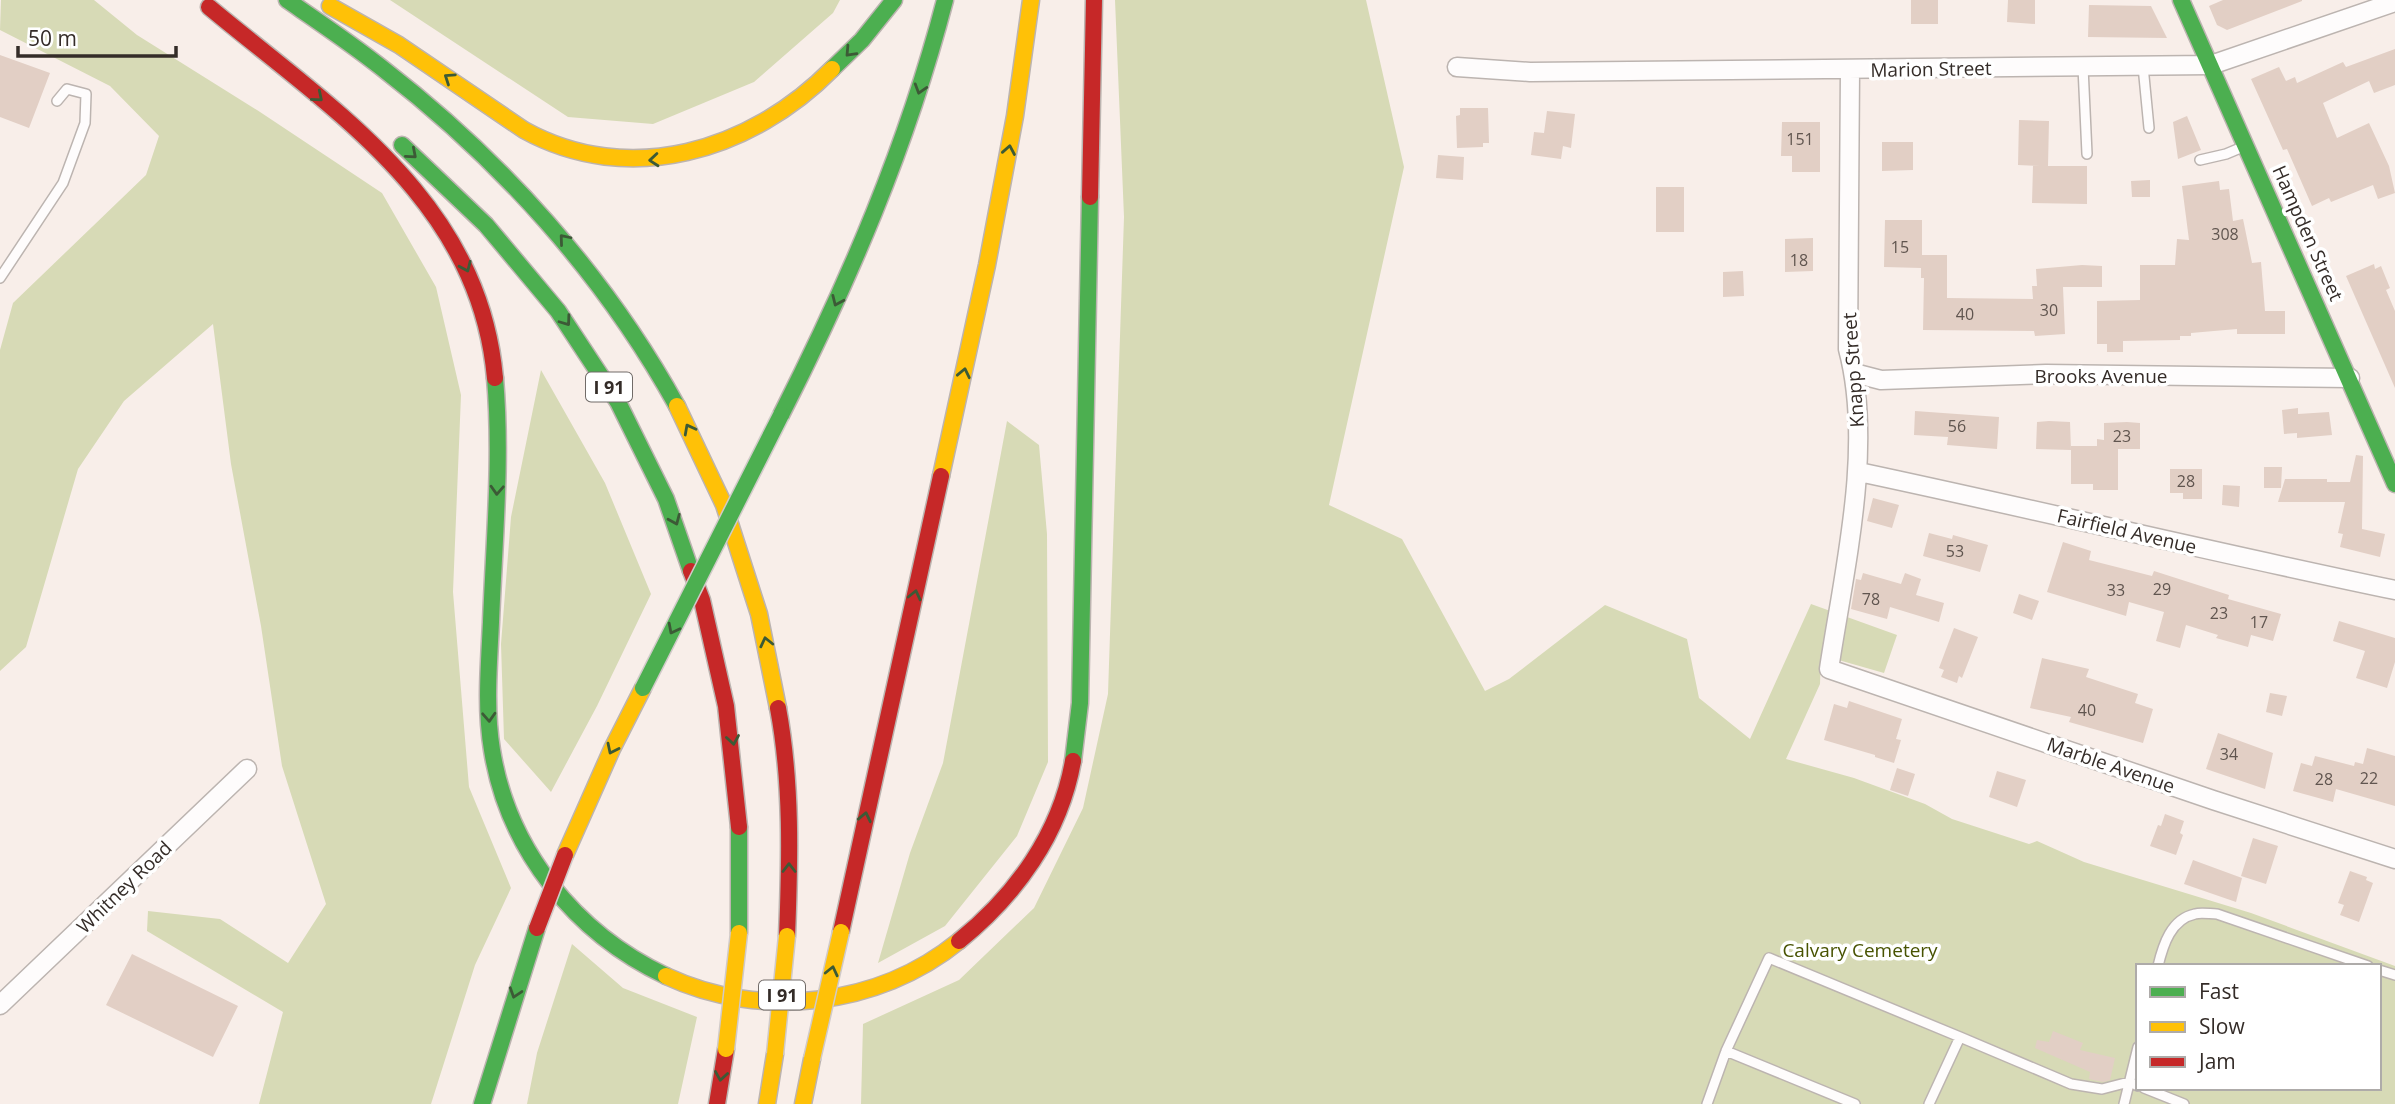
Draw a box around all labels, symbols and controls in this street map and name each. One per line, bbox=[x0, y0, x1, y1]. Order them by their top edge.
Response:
scale bar bbox=[18, 14, 175, 58]
text: 50 m bbox=[28, 24, 77, 52]
one-way arrow bbox=[845, 44, 858, 57]
street label: Marion Street bbox=[1870, 55, 1992, 83]
one-way arrow bbox=[444, 74, 457, 86]
one-way arrow bbox=[914, 83, 929, 95]
one-way arrow bbox=[309, 89, 322, 101]
house number: 151 bbox=[1786, 128, 1814, 150]
one-way arrow bbox=[1001, 144, 1016, 156]
one-way arrow bbox=[404, 146, 417, 158]
one-way arrow bbox=[649, 152, 660, 167]
street label: Hampden Street bbox=[2266, 161, 2350, 305]
house number: 308 bbox=[2211, 223, 2239, 245]
one-way arrow bbox=[560, 235, 572, 248]
house number: 15 bbox=[1891, 236, 1909, 258]
house number: 18 bbox=[1790, 249, 1808, 271]
one-way arrow bbox=[458, 260, 472, 272]
one-way arrow bbox=[831, 294, 845, 306]
house number: 30 bbox=[2040, 299, 2058, 321]
house number: 40 bbox=[1956, 303, 1974, 325]
street label: Knapp Street bbox=[1836, 311, 1870, 428]
one-way arrow bbox=[557, 313, 570, 326]
street label: Brooks Avenue bbox=[2034, 363, 2168, 389]
one-way arrow bbox=[956, 367, 970, 379]
road number: I 91 bbox=[586, 372, 632, 402]
house number: 56 bbox=[1948, 415, 1966, 437]
one-way arrow bbox=[684, 424, 698, 436]
house number: 23 bbox=[2113, 425, 2131, 447]
house number: 28 bbox=[2177, 470, 2195, 492]
one-way arrow bbox=[489, 485, 504, 496]
street label: Fairfield Avenue bbox=[2055, 502, 2199, 560]
one-way arrow bbox=[667, 513, 681, 525]
house number: 53 bbox=[1946, 540, 1964, 562]
house number: 29 bbox=[2153, 578, 2171, 600]
house number: 33 bbox=[2107, 579, 2125, 601]
house number: 78 bbox=[1862, 588, 1880, 610]
one-way arrow bbox=[906, 589, 921, 601]
house number: 23 bbox=[2210, 602, 2228, 624]
house number: 17 bbox=[2250, 611, 2268, 633]
one-way arrow bbox=[668, 622, 681, 634]
one-way arrow bbox=[760, 636, 774, 648]
house number: 40 bbox=[2078, 699, 2096, 721]
one-way arrow bbox=[481, 712, 496, 723]
street label: Marble Avenue bbox=[2044, 731, 2178, 799]
one-way arrow bbox=[725, 734, 740, 745]
one-way arrow bbox=[607, 742, 621, 755]
house number: 34 bbox=[2220, 743, 2238, 765]
house number: 22 bbox=[2360, 767, 2378, 789]
house number: 28 bbox=[2315, 768, 2333, 790]
one-way arrow bbox=[857, 811, 872, 823]
street label: Whitney Road bbox=[71, 835, 177, 939]
one-way arrow bbox=[782, 862, 797, 873]
park label: Calvary Cemetery bbox=[1782, 937, 1938, 963]
legend bbox=[2136, 964, 2381, 1090]
one-way arrow bbox=[824, 965, 838, 977]
text: Fast bbox=[2199, 977, 2239, 1005]
road number: I 91 bbox=[759, 980, 805, 1010]
one-way arrow bbox=[509, 987, 524, 999]
text: Slow bbox=[2199, 1012, 2245, 1040]
text: Jam bbox=[2197, 1047, 2236, 1075]
one-way arrow bbox=[714, 1070, 729, 1082]

